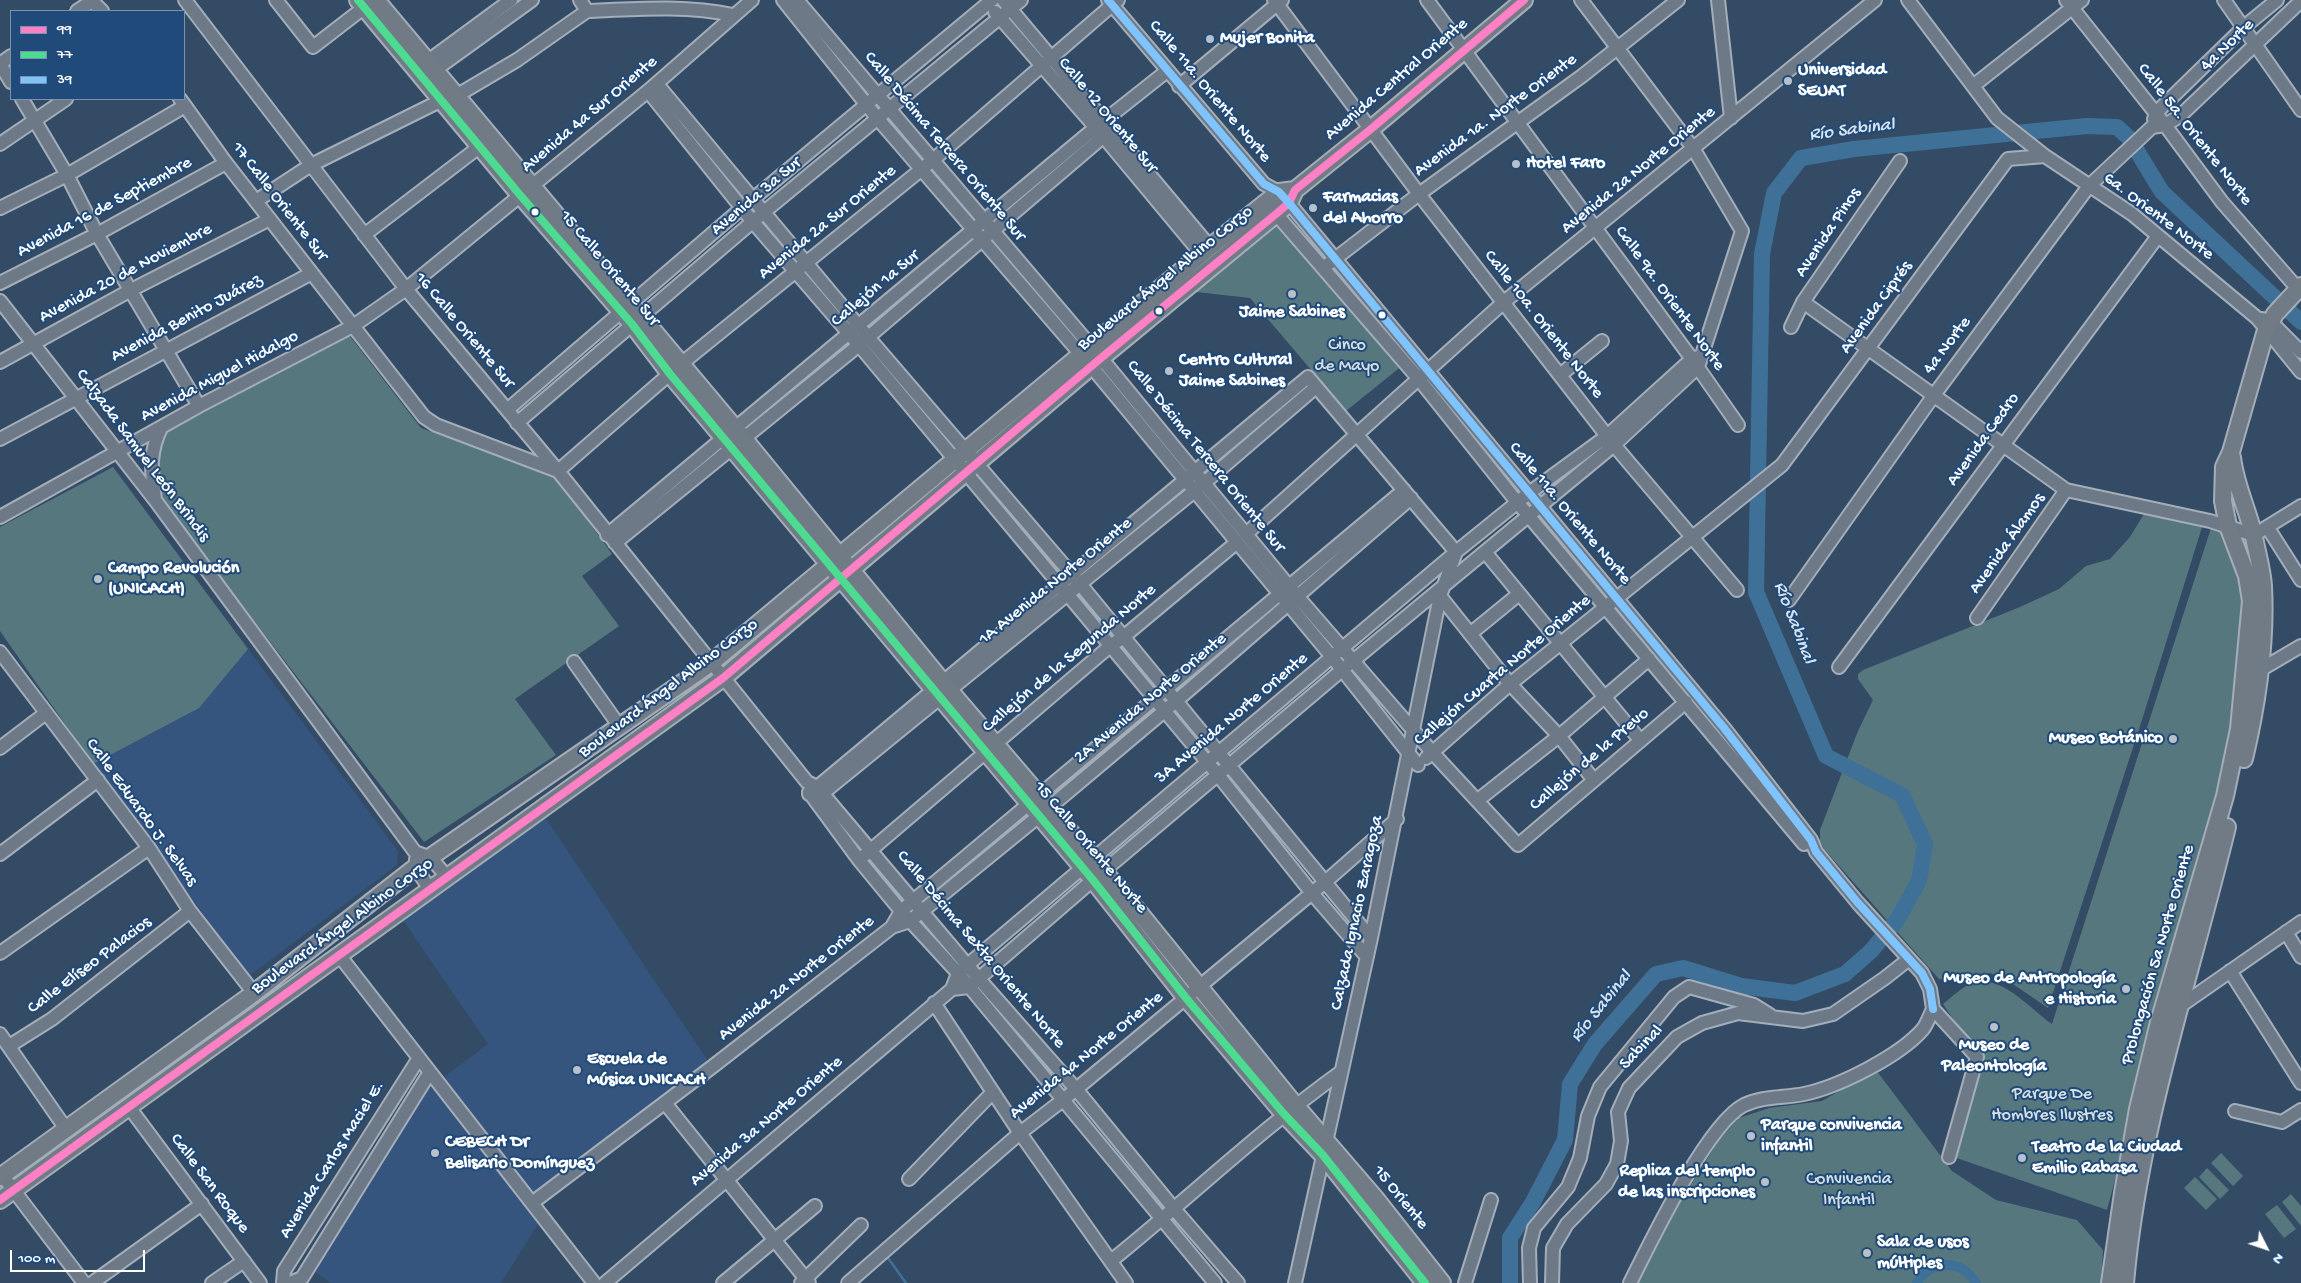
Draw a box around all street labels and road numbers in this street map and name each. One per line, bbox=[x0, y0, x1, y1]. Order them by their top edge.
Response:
street label: Avenida Central Oriente bbox=[1321, 14, 1473, 146]
street label: 4a Norte bbox=[2196, 15, 2260, 77]
street label: Calle 11a. Oriente Norte bbox=[1143, 16, 1275, 168]
street label: Calle Décima Tercera Oriente Sur bbox=[858, 48, 1030, 246]
street label: Avenida 1a. Norte Oriente bbox=[1410, 50, 1582, 182]
street label: Avenida 4a Sur Oriente bbox=[518, 52, 662, 178]
street label: Calle 12 Oriente Sur bbox=[1052, 54, 1162, 178]
street label: Calle 5a. Oriente Norte bbox=[2132, 60, 2256, 210]
street label: Avenida 2a Norte Oriente bbox=[1558, 102, 1720, 240]
street label: 17 Calle Oriente Sur bbox=[226, 138, 332, 266]
street label: Avenida 16 de Septiembre bbox=[14, 153, 196, 263]
street label: Avenida 3a Sur bbox=[707, 153, 807, 241]
street label: Avenida 2a Sur Oriente bbox=[755, 161, 901, 285]
street label: 6a. Oriente Norte bbox=[2098, 168, 2218, 266]
street label: Avenida Pinos bbox=[1791, 184, 1867, 282]
street label: Boulevard Ángel Albino Corzo bbox=[1074, 202, 1258, 356]
street label: 15 Calle Oriente Sur bbox=[554, 206, 664, 332]
street label: Avenida 20 de Noviembre bbox=[36, 219, 216, 329]
street label: Calle 9a. Oriente Norte bbox=[1609, 222, 1729, 376]
street label: Callejón 1a Sur bbox=[827, 246, 925, 332]
street label: Calle 10a. Oriente Norte bbox=[1478, 246, 1608, 404]
street label: Avenida Ciprés bbox=[1836, 257, 1918, 359]
street label: 16 Calle Oriente Sur bbox=[409, 269, 519, 393]
street label: Avenida Benito Juárez bbox=[108, 270, 266, 368]
street label: 4a Norte bbox=[1919, 313, 1977, 379]
street label: Avenida Miguel Hidalgo bbox=[137, 326, 303, 428]
street label: Calle Décima Tercera Oriente Sur bbox=[1121, 357, 1289, 557]
street label: Calzada Samuel León Brindis bbox=[70, 365, 214, 547]
street label: Avenida Cedro bbox=[1943, 389, 2025, 491]
street label: Calle 11a. Oriente Norte bbox=[1503, 438, 1635, 590]
street label: Avenida Álamos bbox=[1965, 489, 2051, 599]
street label: 1A Avenida Norte Oriente bbox=[975, 513, 1137, 651]
street label: Callejón de la Segunda Norte bbox=[979, 580, 1161, 738]
street label: Callejón Cuarta Norte Oriente bbox=[1410, 591, 1596, 751]
street label: Boulevard Ángel Albino Corzo bbox=[575, 614, 763, 764]
street label: 2A Avenida Norte Oriente bbox=[1070, 629, 1232, 769]
street label: 3A Avenida Norte Oriente bbox=[1151, 649, 1313, 789]
street label: Callejón de la Prevo bbox=[1526, 704, 1654, 816]
street label: Calle Eduardo J. Selvas bbox=[80, 735, 202, 891]
street label: 15 Calle Oriente Norte bbox=[1028, 777, 1152, 919]
street label: Calzada Ignacio Zaragoza bbox=[1327, 814, 1389, 1012]
street label: Prolongación 5a Norte Oriente bbox=[2117, 843, 2201, 1067]
street label: Calle Décima Sexta Oriente Norte bbox=[891, 847, 1069, 1053]
street label: Boulevard Ángel Albino Corzo bbox=[248, 854, 438, 1000]
street label: Avenida 2a Norte Oriente bbox=[715, 911, 879, 1047]
street label: Calle Elíseo Palacios bbox=[24, 912, 156, 1020]
street label: Avenida 4a Norte Oriente bbox=[1006, 987, 1168, 1125]
street label: Sabinal bbox=[1615, 1021, 1669, 1075]
street label: Avenida 3a Norte Oriente bbox=[686, 1052, 848, 1192]
street label: Avenida Carlos Maciel E. bbox=[276, 1077, 390, 1243]
street label: Calle San Roque bbox=[164, 1130, 254, 1238]
street label: 15 Oriente bbox=[1368, 1161, 1432, 1235]

